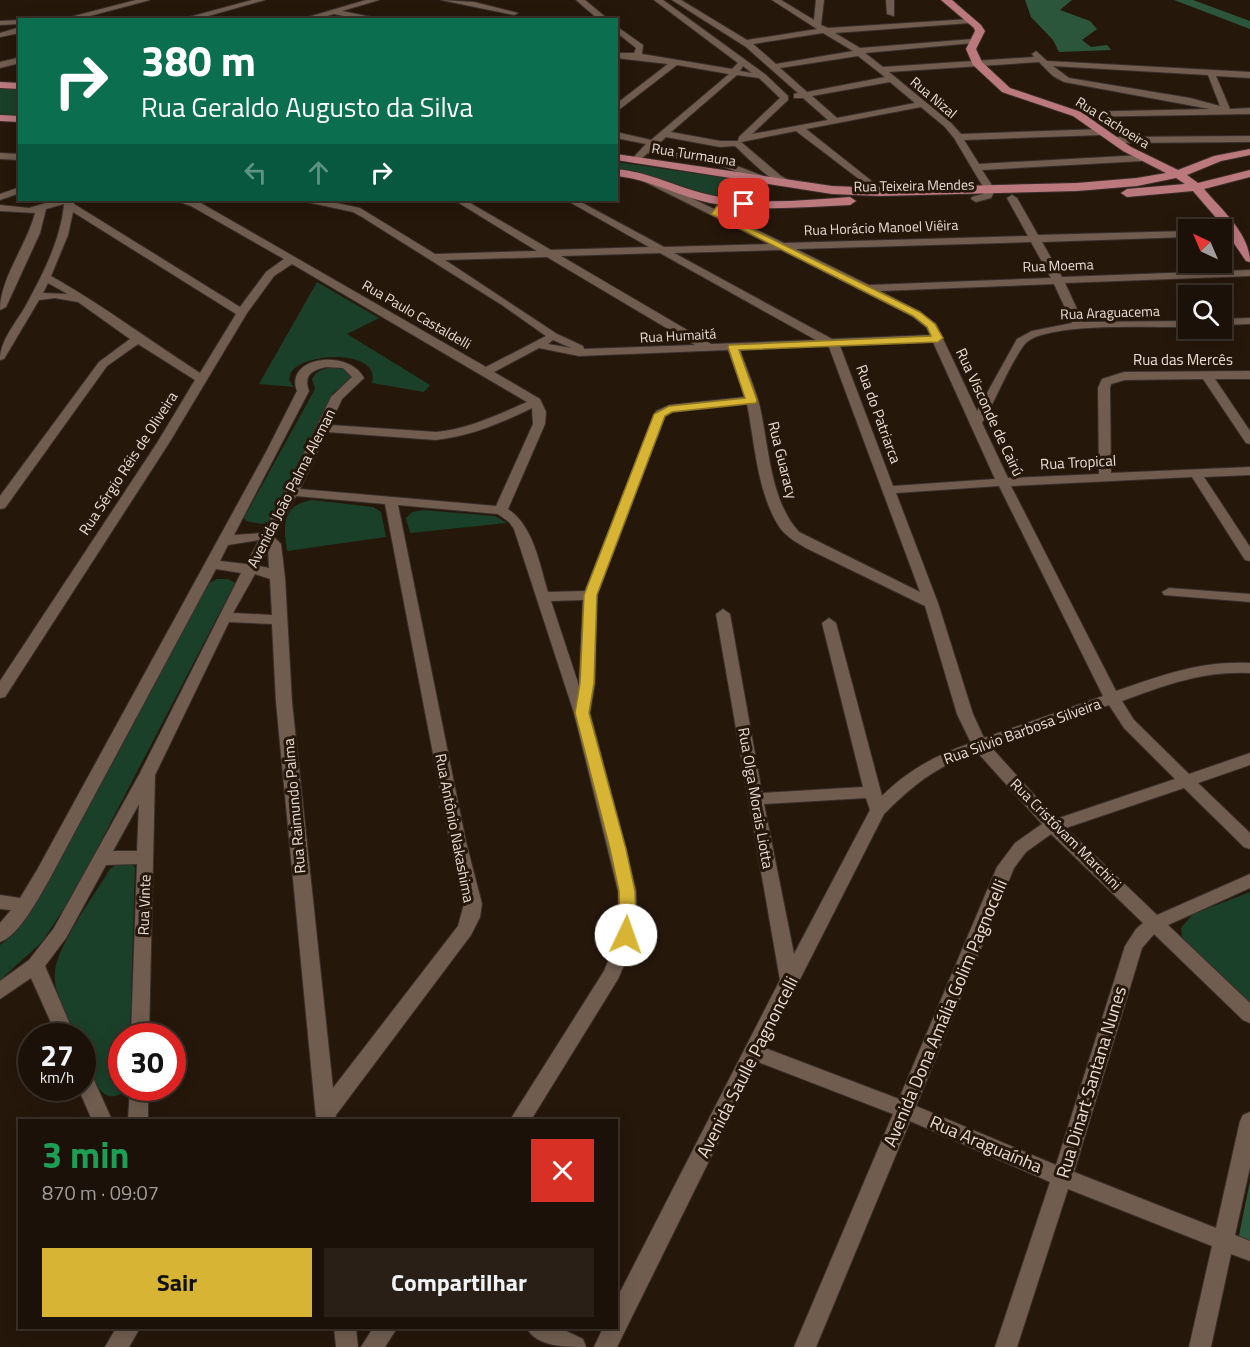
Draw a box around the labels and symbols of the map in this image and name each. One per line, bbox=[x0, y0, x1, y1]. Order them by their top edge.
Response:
street label: Rua Nizal bbox=[906, 71, 962, 123]
street label: Rua Cachoeira bbox=[1072, 91, 1154, 153]
street label: Rua Turmauna bbox=[650, 137, 738, 171]
street label: Rua Teixeira Mendes bbox=[853, 173, 975, 197]
pin bbox=[718, 178, 769, 229]
street label: Rua Horácio Manoel Viêira bbox=[803, 214, 959, 240]
north arrow bbox=[1178, 219, 1232, 273]
street label: Rua Moema bbox=[1022, 253, 1094, 277]
street label: Rua Paulo Castaldelli bbox=[359, 274, 475, 354]
street label: Rua Araguacema bbox=[1060, 300, 1160, 324]
street label: Rua Humaitá bbox=[639, 323, 717, 347]
street label: Rua Visconde de Cairú bbox=[950, 344, 1030, 480]
street label: Rua das Mercês bbox=[1133, 348, 1233, 371]
street label: Rua do Patriarca bbox=[850, 361, 908, 467]
street label: Rua Sérgio Réis de Oliveira bbox=[73, 386, 183, 539]
street label: Avenida João Palma Aleman bbox=[241, 405, 341, 571]
street label: Rua Guaracy bbox=[762, 419, 804, 501]
street label: Rua Tropical bbox=[1039, 449, 1117, 475]
street label: Rua Silvio Barbosa Silveira bbox=[940, 692, 1104, 770]
street label: Rua Olga Morais Liotta bbox=[732, 726, 780, 871]
street label: Rua Raimundo Palma bbox=[277, 737, 311, 875]
street label: Rua Antônio Nakashima bbox=[429, 752, 481, 905]
street label: Rua Cristóvam Marchini bbox=[1005, 773, 1127, 895]
street label: Rua Vinte bbox=[131, 874, 157, 936]
street label: Avenida Dona Amália Golim Pagnocelli bbox=[876, 875, 1014, 1151]
position arrow bbox=[594, 903, 658, 967]
street label: Avenida Saulle Pagnoncelli bbox=[689, 972, 805, 1162]
street label: Rua Dinart Santana Nunes bbox=[1049, 983, 1133, 1181]
speed limit sign: 30 bbox=[108, 1023, 186, 1101]
street label: Rua Araguaínha bbox=[926, 1108, 1046, 1180]

